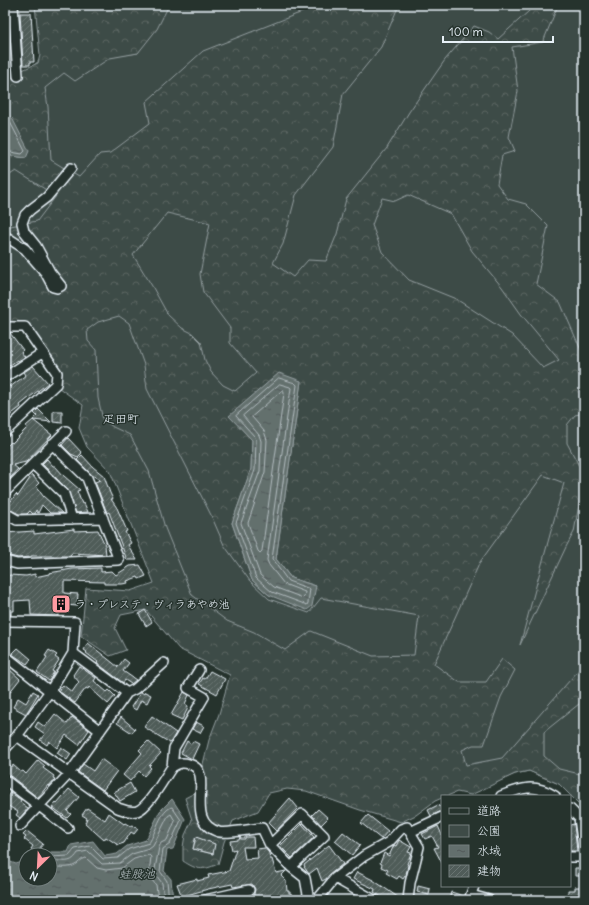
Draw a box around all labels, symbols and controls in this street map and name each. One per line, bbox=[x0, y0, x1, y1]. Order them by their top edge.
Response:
scale bar bbox=[443, 18, 553, 44]
text: 100 m bbox=[449, 24, 483, 39]
district label: 疋田町 bbox=[103, 411, 139, 426]
building icon: ラ・プレステ・ヴィラあやめ池 bbox=[50, 593, 72, 615]
place label: ラ・プレステ・ヴィラあやめ池 bbox=[75, 597, 230, 611]
legend bbox=[441, 795, 571, 887]
text: 道路 bbox=[477, 803, 501, 818]
text: 公園 bbox=[477, 823, 501, 838]
text: 水域 bbox=[477, 843, 501, 858]
north arrow bbox=[18, 847, 58, 887]
text: 建物 bbox=[477, 863, 501, 878]
water label: 蛙股池 bbox=[119, 866, 156, 881]
text: N bbox=[28, 868, 40, 884]

